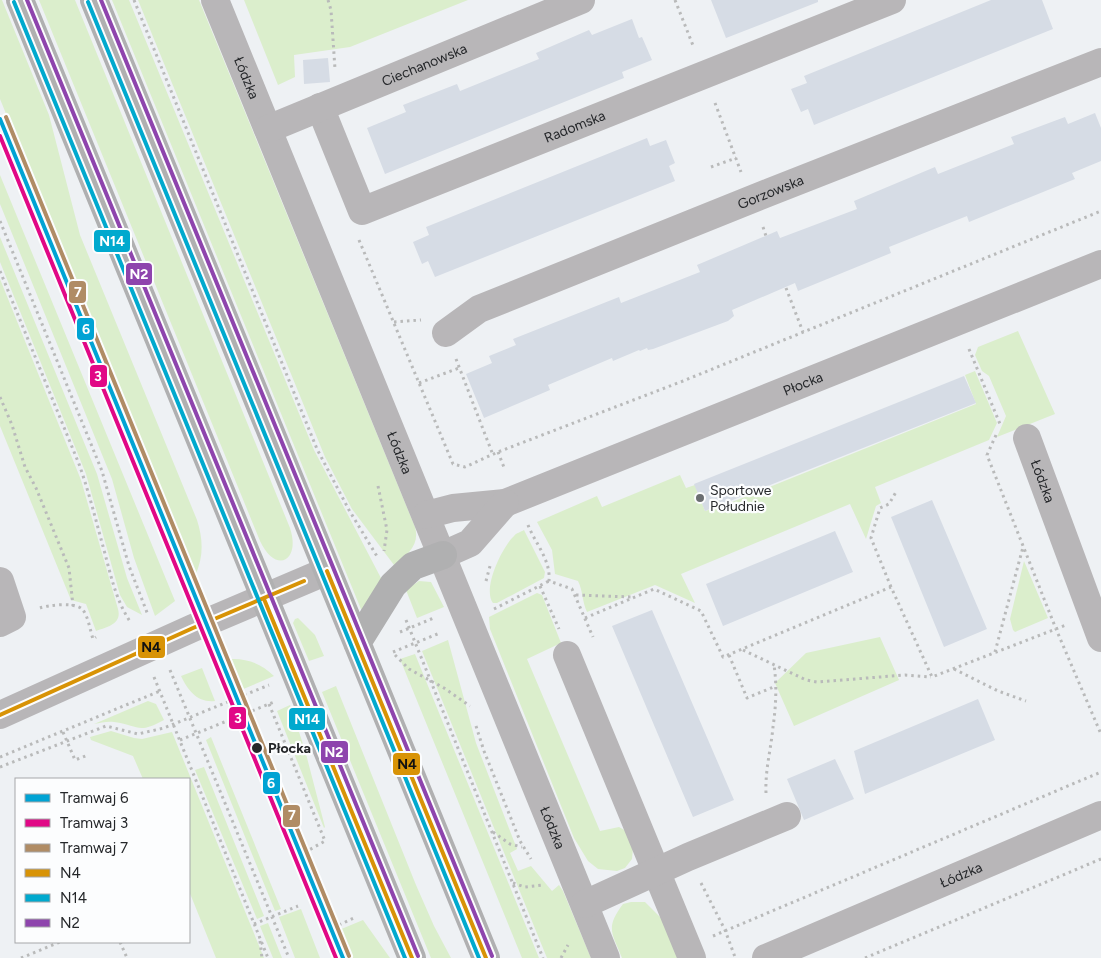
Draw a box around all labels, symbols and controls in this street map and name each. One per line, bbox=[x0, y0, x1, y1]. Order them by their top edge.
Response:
street label: Ciechanowska bbox=[379, 40, 470, 90]
street label: Łódzka bbox=[230, 54, 263, 102]
street label: Radomska bbox=[542, 107, 608, 147]
street label: Gorzowska bbox=[735, 172, 806, 213]
line badge: N14 bbox=[93, 229, 131, 253]
text: N14 bbox=[99, 233, 125, 250]
line badge: N2 bbox=[125, 262, 153, 286]
text: N2 bbox=[130, 266, 148, 283]
line badge: 7 bbox=[68, 280, 87, 304]
text: 7 bbox=[74, 284, 82, 301]
line badge: 6 bbox=[76, 317, 95, 341]
text: 6 bbox=[82, 321, 90, 338]
line badge: 3 bbox=[89, 364, 108, 388]
text: 3 bbox=[94, 368, 102, 385]
street label: Płocka bbox=[781, 368, 825, 400]
street label: Łódzka bbox=[383, 429, 416, 477]
street label: Łódzka bbox=[1027, 458, 1058, 505]
place label: Sportowe Południe bbox=[710, 482, 772, 515]
marker: Sportowe Południe bbox=[694, 492, 706, 504]
line badge: N4 bbox=[137, 635, 166, 659]
text: N4 bbox=[141, 639, 161, 656]
line badge: 3 bbox=[228, 706, 247, 730]
line badge: N14 bbox=[288, 707, 326, 731]
text: 3 bbox=[234, 710, 242, 727]
text: N14 bbox=[294, 711, 320, 728]
place label: Płocka bbox=[268, 740, 311, 757]
line badge: N2 bbox=[320, 740, 349, 764]
marker: Płocka bbox=[250, 741, 264, 755]
text: N2 bbox=[325, 744, 343, 761]
line badge: N4 bbox=[392, 752, 421, 776]
text: N4 bbox=[397, 756, 417, 773]
line badge: 6 bbox=[262, 771, 281, 795]
text: 6 bbox=[267, 775, 275, 792]
legend bbox=[15, 778, 190, 943]
text: Tramwaj 6 bbox=[60, 789, 129, 807]
line badge: 7 bbox=[282, 804, 301, 828]
street label: Łódzka bbox=[536, 804, 569, 852]
text: 7 bbox=[288, 807, 296, 824]
text: Tramwaj 3 bbox=[60, 814, 128, 832]
text: Tramwaj 7 bbox=[60, 839, 128, 857]
street label: Łódzka bbox=[937, 859, 985, 892]
text: N4 bbox=[60, 864, 81, 882]
text: N14 bbox=[60, 889, 87, 907]
text: N2 bbox=[60, 914, 80, 932]

